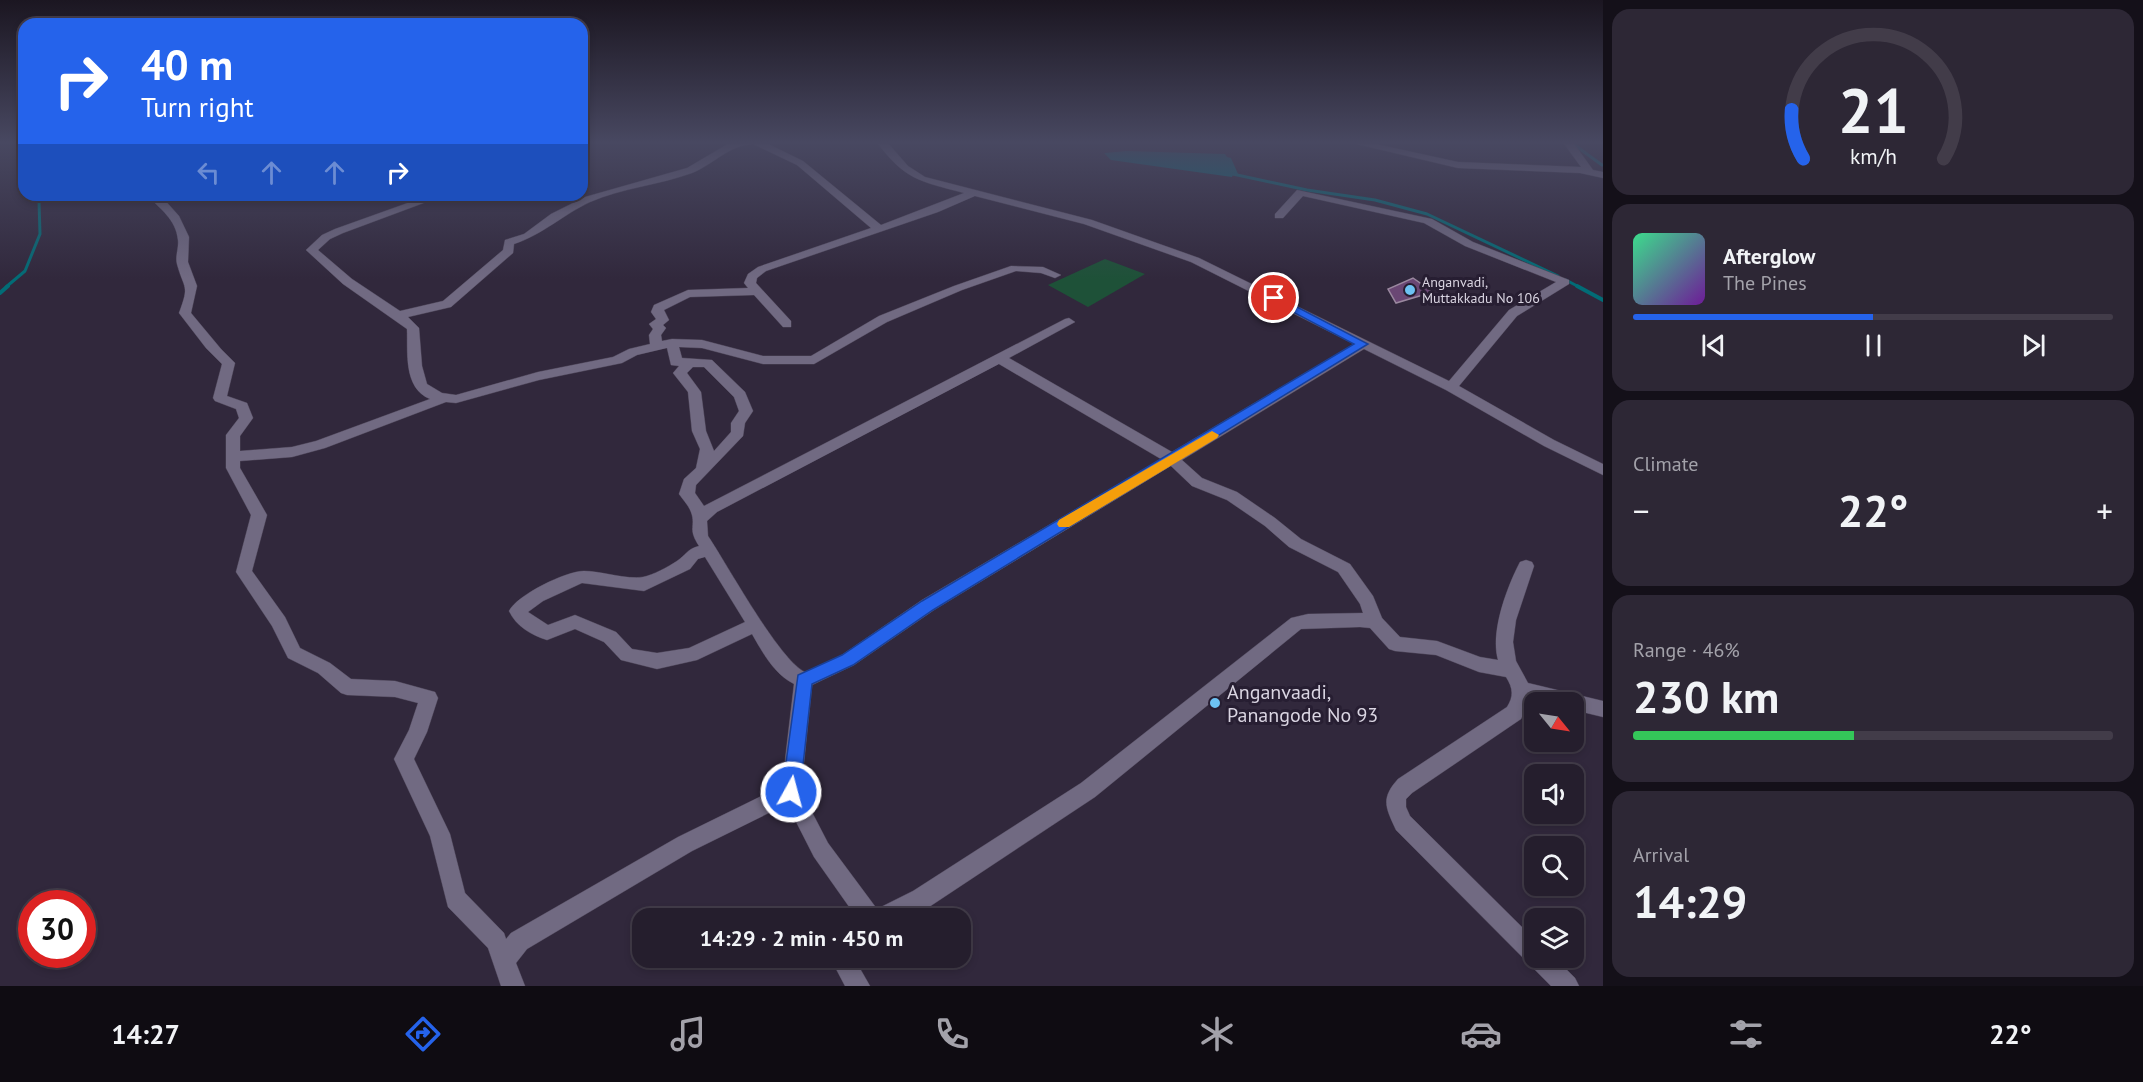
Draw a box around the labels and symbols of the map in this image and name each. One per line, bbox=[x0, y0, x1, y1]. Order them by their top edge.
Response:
pin bbox=[1248, 272, 1299, 323]
place label: Anganvadi, Muttakkadu No 106 bbox=[1422, 273, 1540, 307]
marker: Anganvadi, Muttakkadu No 106 bbox=[1403, 283, 1417, 297]
place label: Anganvaadi, Panangode No 93 bbox=[1227, 679, 1378, 728]
north arrow bbox=[1524, 692, 1584, 752]
marker: Anganvaadi, Panangode No 93 bbox=[1208, 696, 1222, 710]
position arrow bbox=[759, 760, 823, 824]
speed limit sign: 30 bbox=[18, 890, 96, 968]

